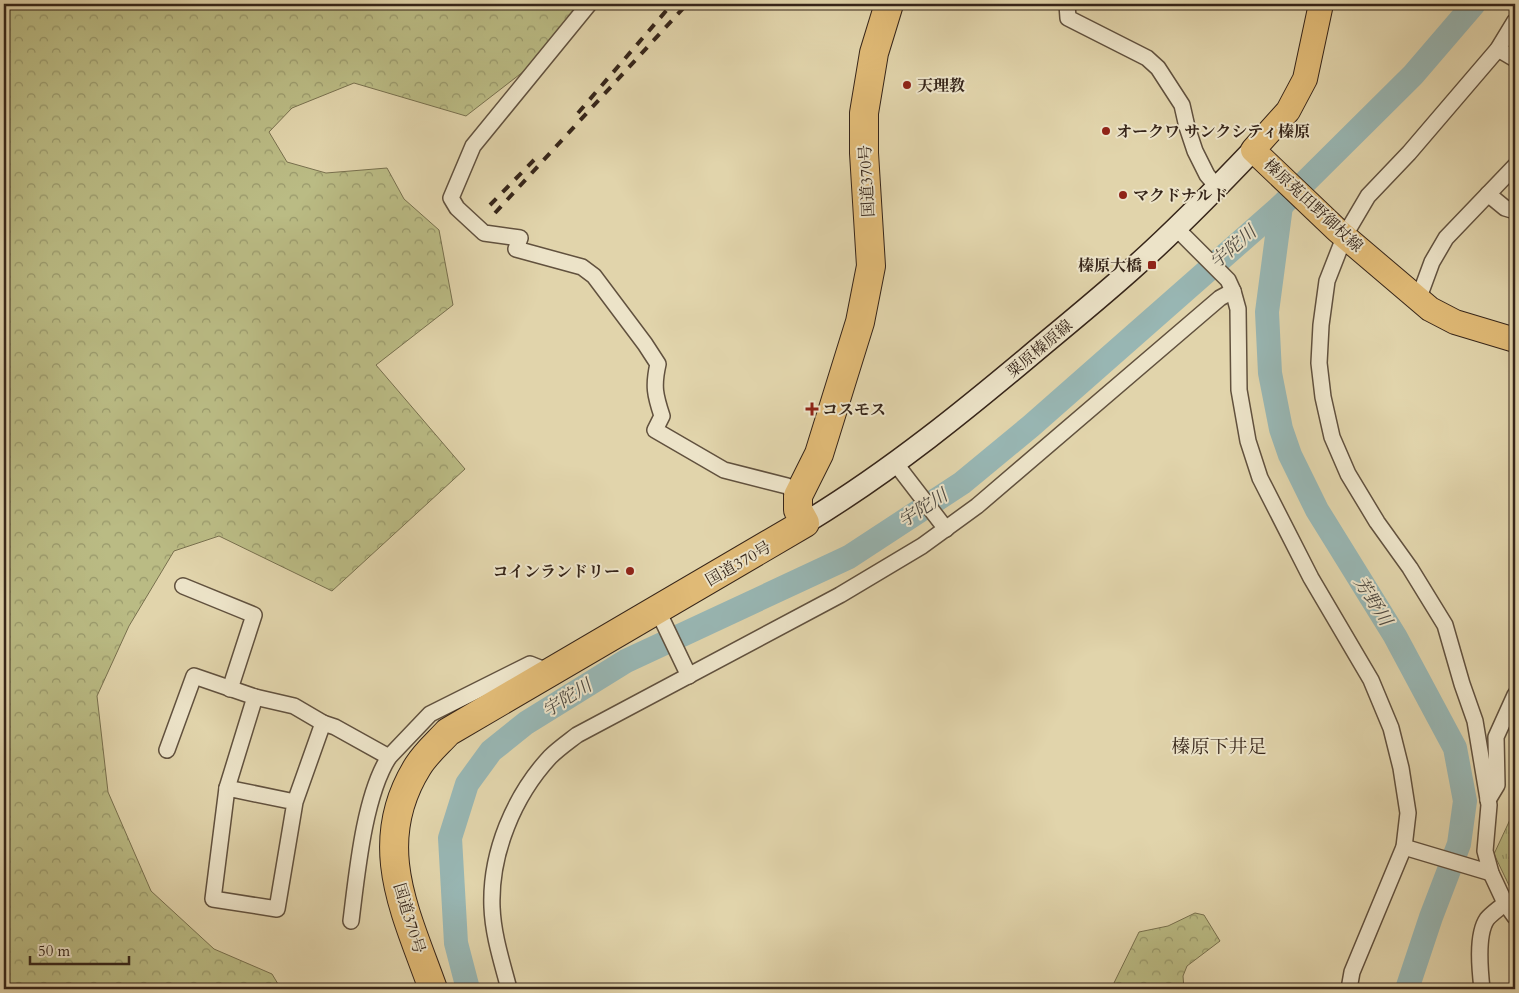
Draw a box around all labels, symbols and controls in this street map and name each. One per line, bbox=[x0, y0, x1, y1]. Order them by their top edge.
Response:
place label: 天理教 bbox=[917, 75, 965, 97]
marker: 天理教 bbox=[901, 79, 913, 91]
place label: オークワ サンクシティ榛原 bbox=[1116, 121, 1310, 143]
marker: オークワ サンクシティ榛原 bbox=[1100, 125, 1112, 137]
street label: 国道370号 bbox=[854, 144, 880, 218]
street label: 榛原菟田野御杖線 bbox=[1259, 154, 1368, 257]
place label: マクドナルド bbox=[1133, 185, 1228, 207]
marker: マクドナルド bbox=[1117, 189, 1129, 201]
water label: 宇陀川 bbox=[1205, 219, 1263, 275]
place label: 榛原大橋 bbox=[1078, 255, 1142, 277]
marker: 榛原大橋 bbox=[1146, 259, 1158, 271]
street label: 粟原榛原線 bbox=[1002, 315, 1077, 383]
place label: コスモス bbox=[822, 399, 886, 421]
marker: コスモス bbox=[806, 403, 818, 415]
water label: 宇陀川 bbox=[894, 482, 954, 534]
street label: 国道370号 bbox=[702, 536, 775, 592]
place label: コインランドリー bbox=[492, 561, 620, 583]
marker: コインランドリー bbox=[624, 565, 636, 577]
water label: 芳野川 bbox=[1348, 572, 1399, 632]
water label: 宇陀川 bbox=[538, 672, 598, 723]
district label: 榛原下井足 bbox=[1171, 734, 1267, 760]
street label: 国道370号 bbox=[388, 880, 430, 956]
scale bar bbox=[30, 933, 129, 965]
text: 50 m bbox=[38, 941, 70, 961]

